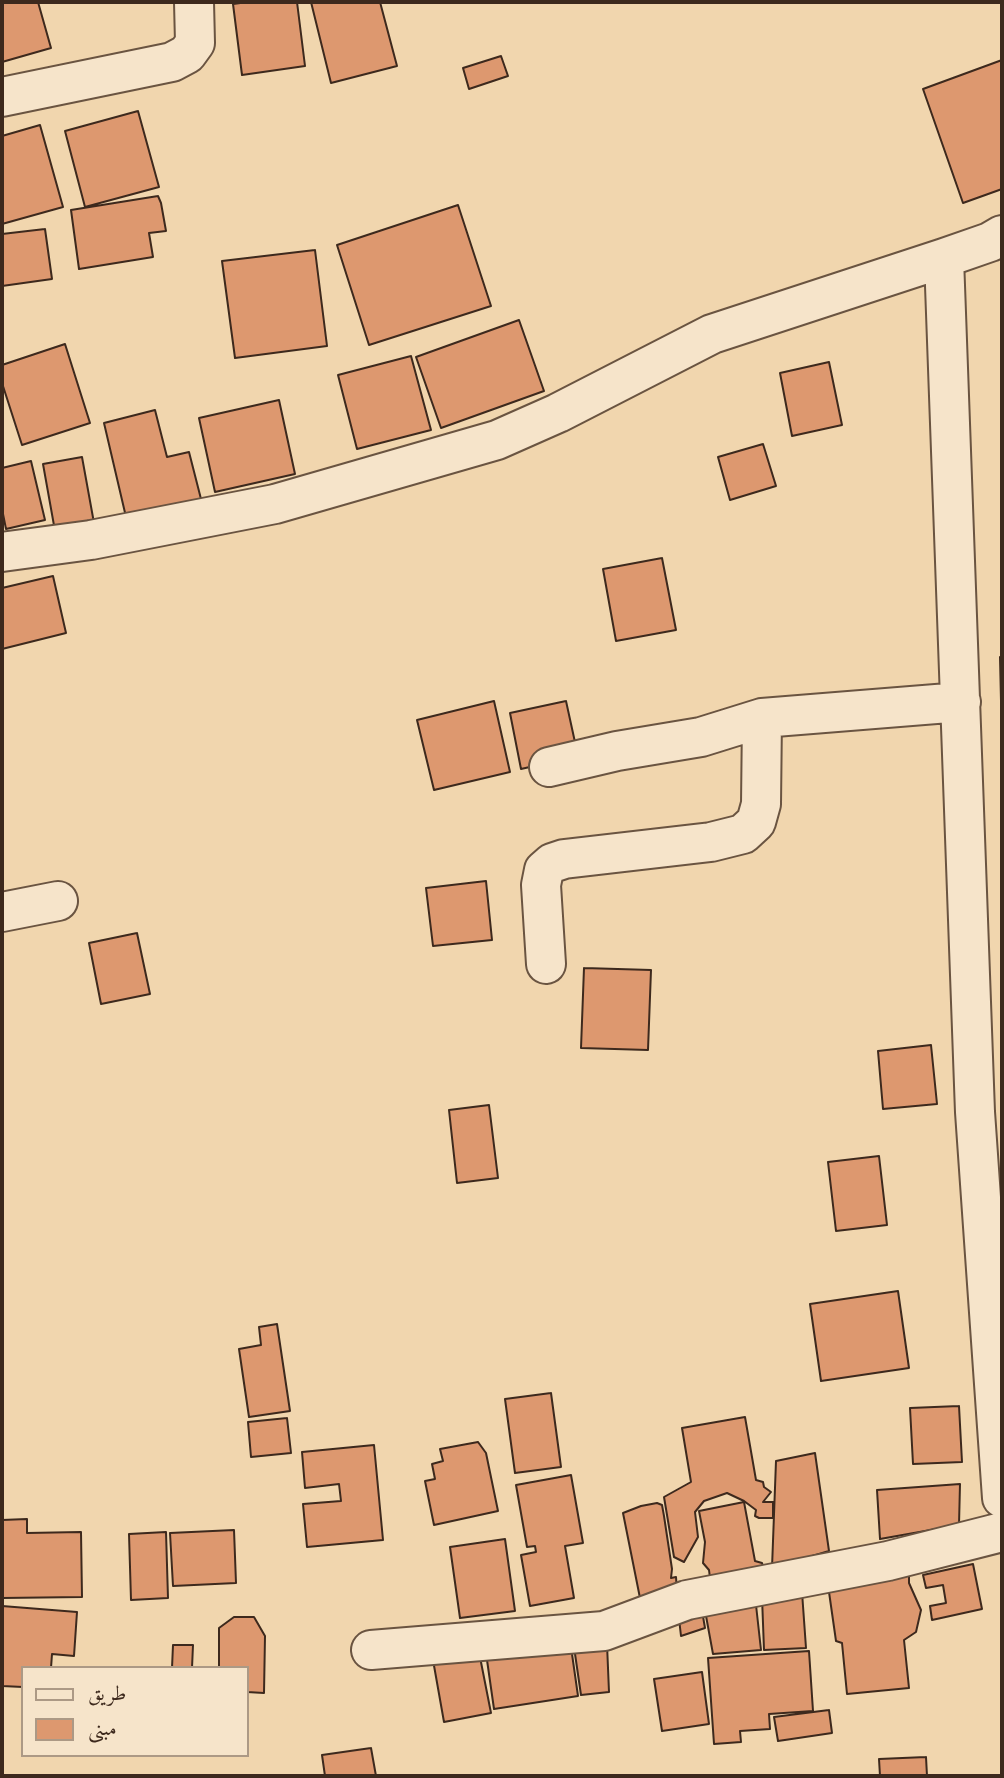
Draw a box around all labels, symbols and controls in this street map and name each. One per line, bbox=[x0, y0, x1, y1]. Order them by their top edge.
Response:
legend bbox=[21, 1666, 248, 1757]
text: طريق bbox=[88, 1680, 126, 1710]
text: مبنى bbox=[88, 1715, 117, 1745]

